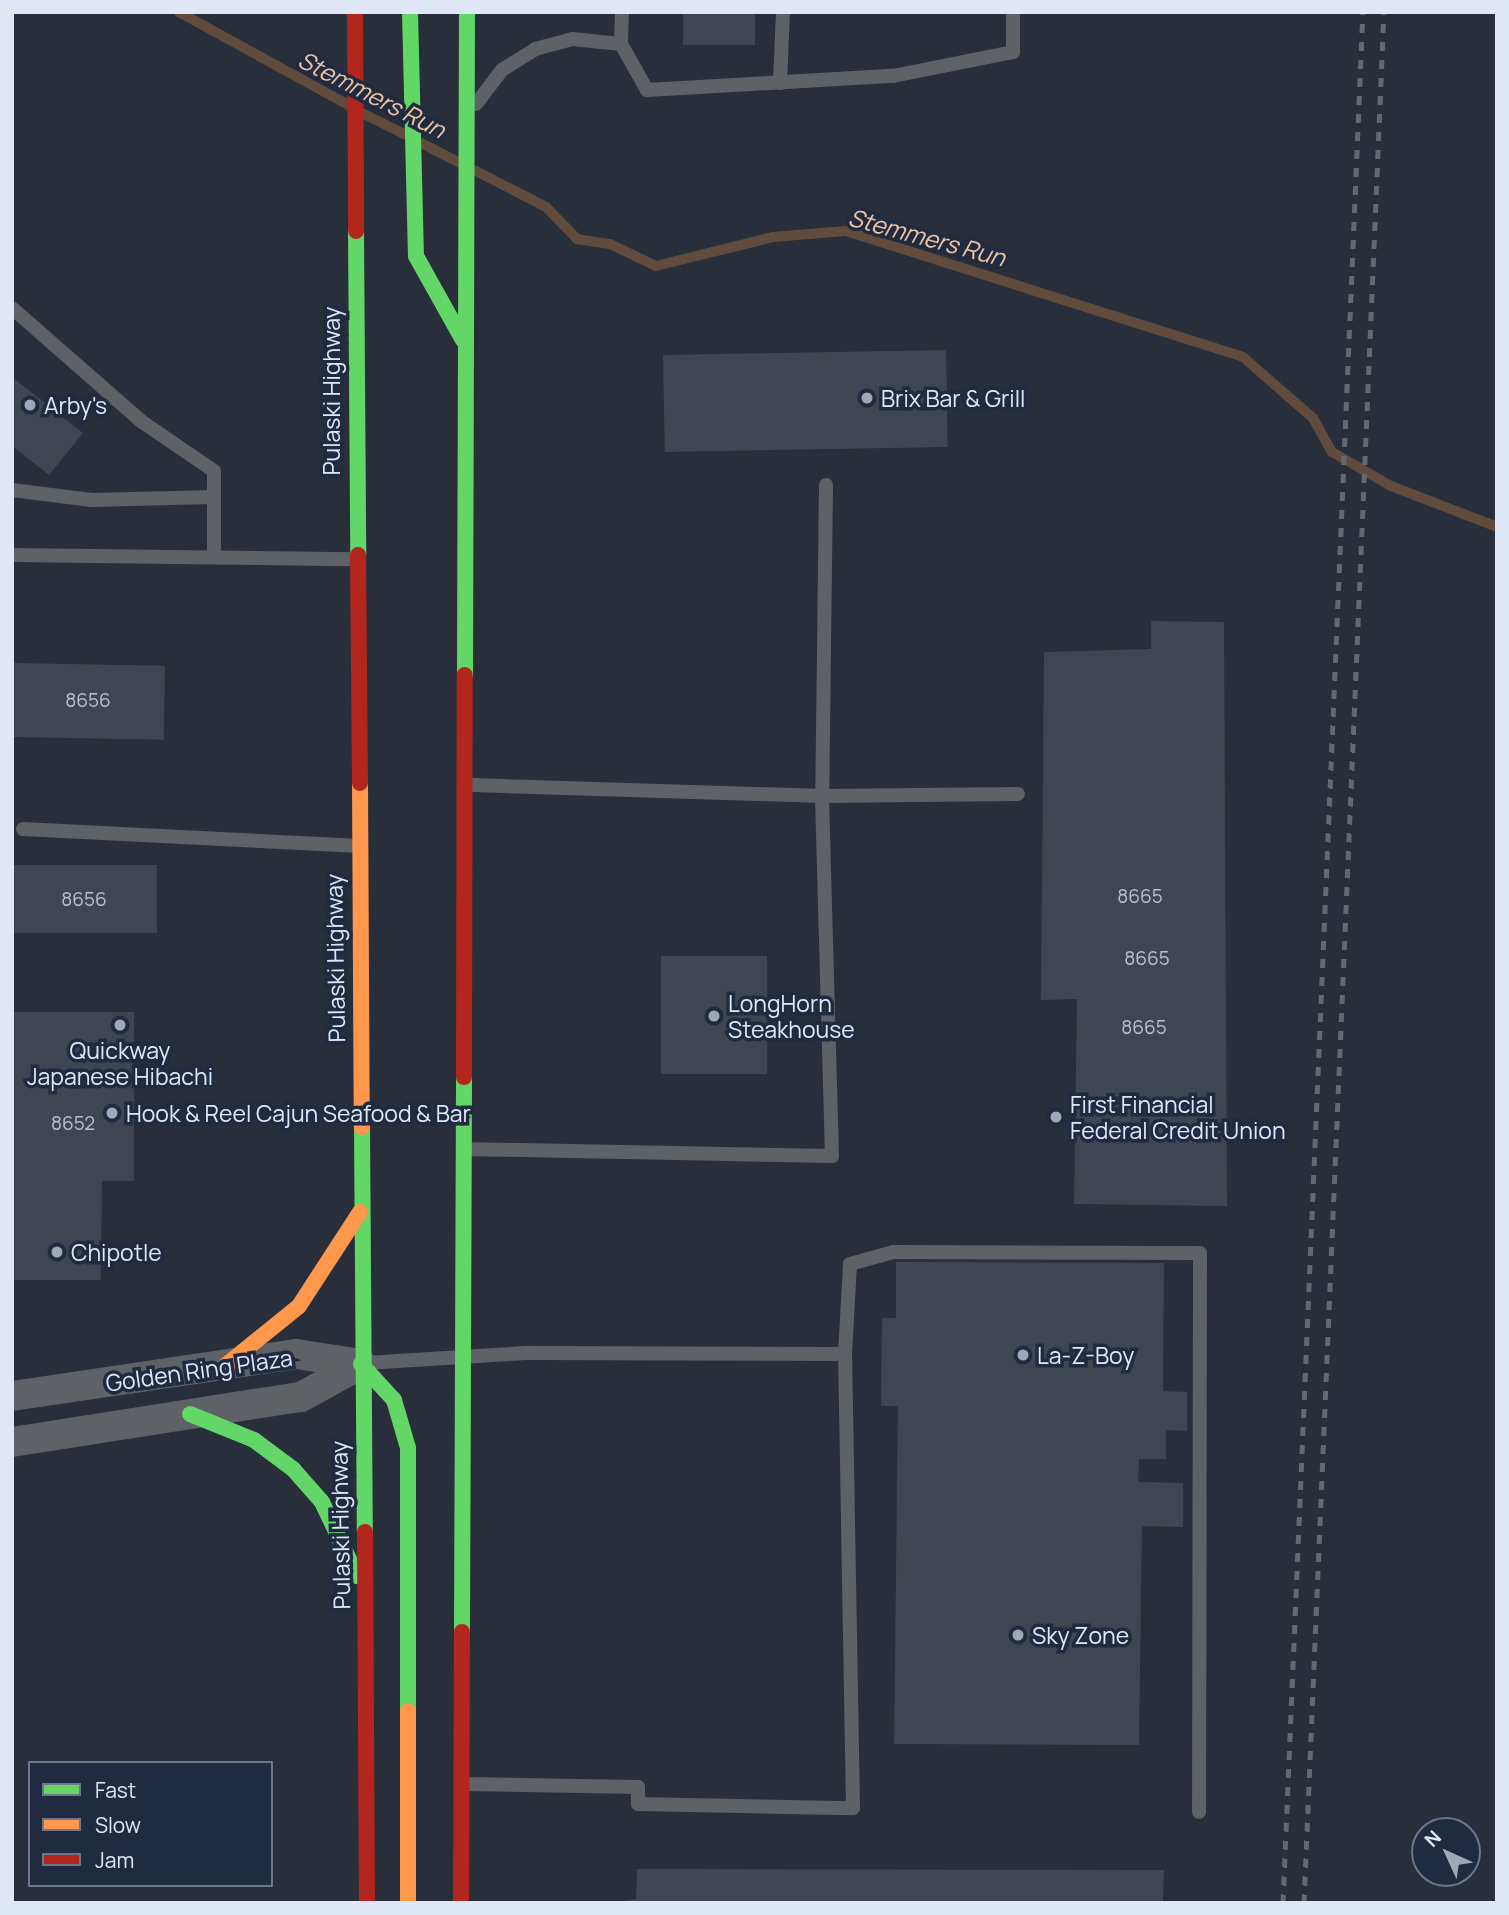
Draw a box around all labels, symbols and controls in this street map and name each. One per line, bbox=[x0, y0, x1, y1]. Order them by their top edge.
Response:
water label: Stemmers Run bbox=[294, 45, 450, 143]
water label: Stemmers Run bbox=[845, 202, 1009, 272]
street label: Pulaski Highway bbox=[317, 307, 345, 475]
place label: Brix Bar & Grill bbox=[881, 384, 1025, 412]
marker: Brix Bar & Grill bbox=[859, 390, 875, 406]
place label: Arby's bbox=[44, 391, 107, 419]
marker: Arby's bbox=[22, 397, 38, 413]
house number: 8656 bbox=[65, 690, 111, 712]
street label: Pulaski Highway bbox=[320, 873, 350, 1043]
house number: 8665 bbox=[1117, 886, 1163, 908]
house number: 8656 bbox=[61, 889, 107, 911]
house number: 8665 bbox=[1124, 948, 1170, 970]
place label: LongHorn Steakhouse bbox=[728, 989, 855, 1043]
marker: LongHorn Steakhouse bbox=[706, 1008, 722, 1024]
marker: Quickway Japanese Hibachi bbox=[112, 1017, 128, 1033]
house number: 8665 bbox=[1121, 1017, 1167, 1039]
place label: Quickway Japanese Hibachi bbox=[27, 1036, 213, 1090]
place label: First Financial Federal Credit Union bbox=[1070, 1090, 1286, 1144]
place label: Hook & Reel Cajun Seafood & Bar bbox=[126, 1099, 471, 1127]
marker: Hook & Reel Cajun Seafood & Bar bbox=[104, 1105, 120, 1121]
marker: First Financial Federal Credit Union bbox=[1048, 1109, 1064, 1125]
house number: 8652 bbox=[51, 1113, 95, 1135]
place label: Chipotle bbox=[71, 1238, 162, 1266]
marker: Chipotle bbox=[49, 1244, 65, 1260]
place label: La-Z-Boy bbox=[1037, 1341, 1134, 1369]
street label: Golden Ring Plaza bbox=[104, 1343, 294, 1397]
marker: La-Z-Boy bbox=[1015, 1347, 1031, 1363]
street label: Pulaski Highway bbox=[325, 1440, 355, 1610]
place label: Sky Zone bbox=[1032, 1621, 1129, 1649]
marker: Sky Zone bbox=[1010, 1627, 1026, 1643]
legend bbox=[28, 1761, 273, 1887]
text: Fast bbox=[95, 1776, 136, 1804]
text: Slow bbox=[95, 1811, 141, 1839]
north arrow bbox=[1411, 1817, 1481, 1887]
text: N bbox=[1419, 1825, 1447, 1853]
text: Jam bbox=[95, 1846, 134, 1874]

